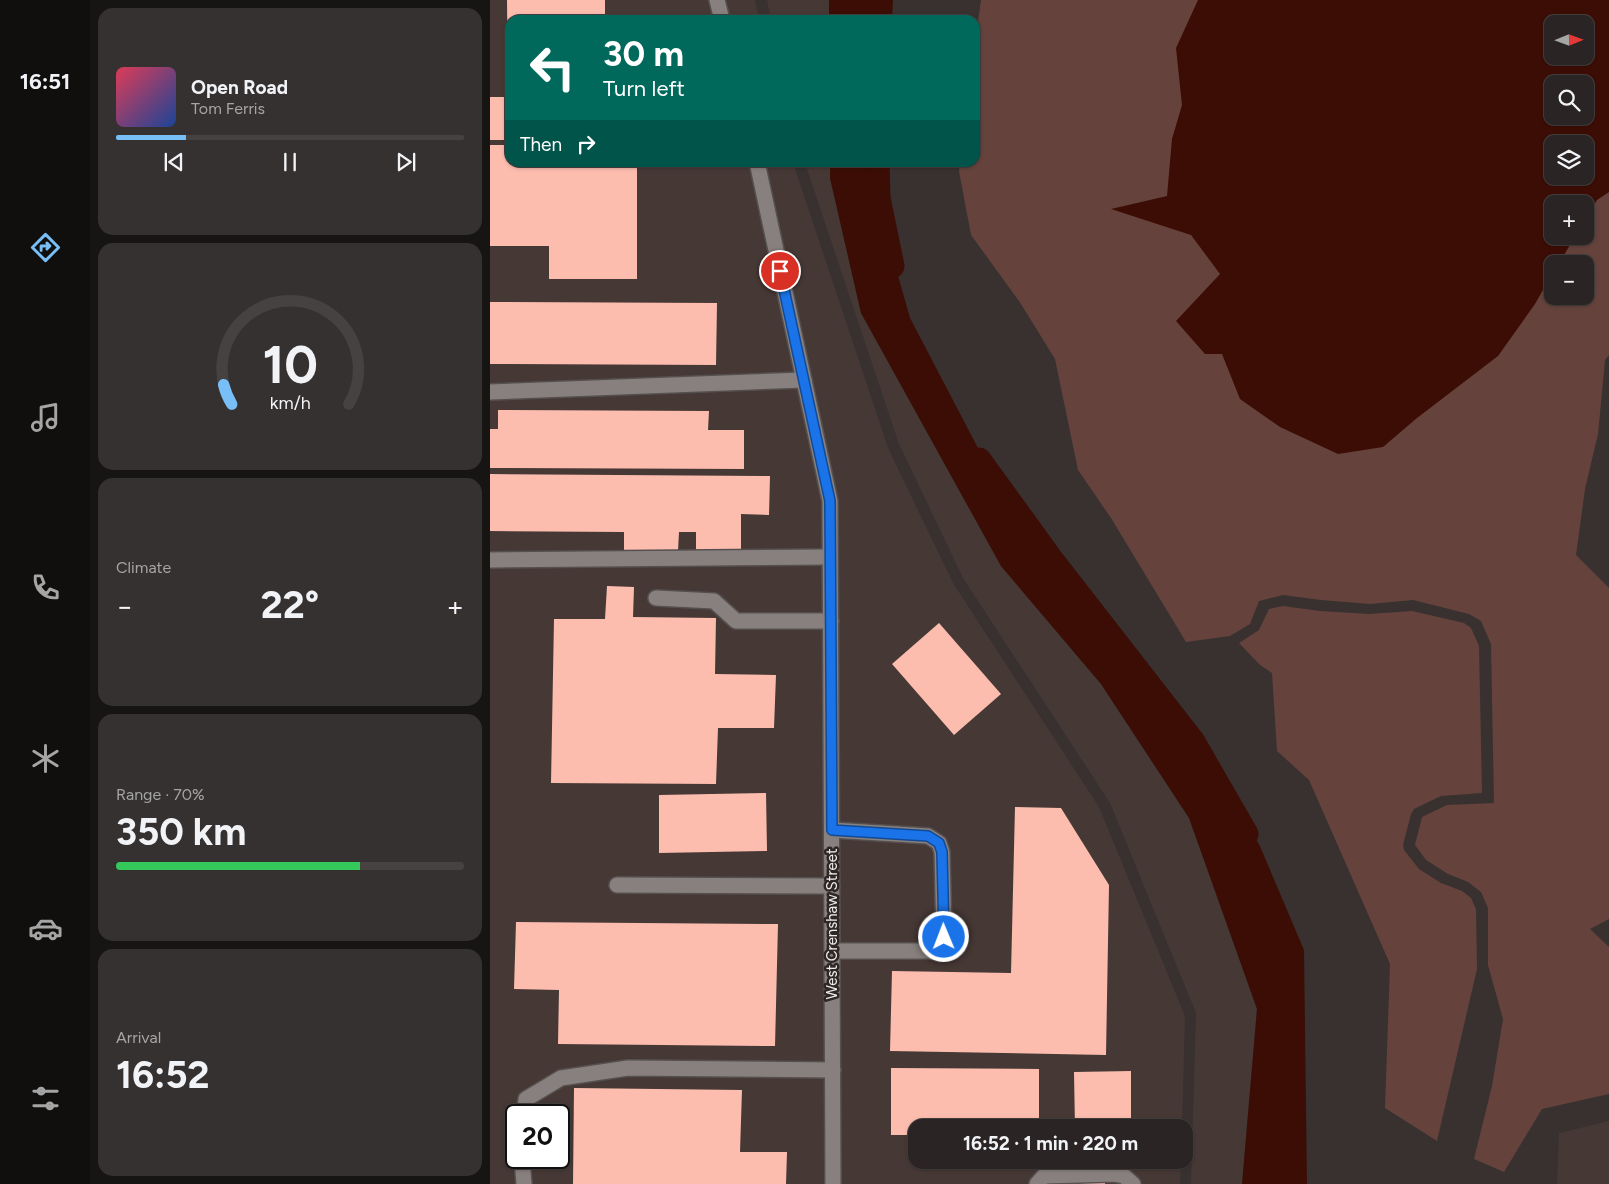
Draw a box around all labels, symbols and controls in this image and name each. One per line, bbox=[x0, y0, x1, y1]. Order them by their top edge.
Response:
north arrow bbox=[1544, 15, 1594, 65]
map controls bbox=[1544, 15, 1594, 305]
text: 30 m bbox=[603, 33, 684, 75]
icon: left bbox=[520, 35, 585, 100]
text: 16:51 bbox=[20, 68, 70, 95]
text: Turn left bbox=[603, 75, 685, 102]
button: search bbox=[1544, 75, 1594, 125]
text: Open Road bbox=[191, 76, 288, 99]
text: Tom Ferris bbox=[191, 99, 265, 118]
icon: right bbox=[572, 130, 600, 158]
text: Then bbox=[520, 133, 562, 156]
button: layers bbox=[1544, 135, 1594, 185]
icon: previous bbox=[160, 148, 188, 176]
icon: pause bbox=[276, 148, 304, 176]
icon: next bbox=[392, 148, 420, 176]
button: + bbox=[1544, 195, 1594, 245]
icon: directions bbox=[28, 230, 63, 265]
pin bbox=[759, 250, 801, 292]
button: − bbox=[1544, 255, 1594, 305]
icon: arrive bbox=[766, 257, 794, 285]
text: 10 bbox=[262, 334, 318, 396]
text: km/h bbox=[270, 392, 310, 413]
icon: music bbox=[28, 400, 63, 435]
text: Climate bbox=[116, 558, 171, 577]
icon: phone bbox=[28, 570, 63, 605]
text: 22° bbox=[261, 582, 319, 628]
text: − bbox=[116, 589, 133, 623]
text: + bbox=[447, 589, 464, 623]
icon: climate bbox=[28, 741, 63, 776]
text: Range · 70% bbox=[116, 785, 205, 804]
text: 350 km bbox=[116, 809, 246, 855]
street label: West Crenshaw Street bbox=[823, 848, 841, 1000]
position arrow bbox=[917, 910, 969, 962]
icon: car bbox=[28, 911, 63, 946]
text: Arrival bbox=[116, 1028, 161, 1047]
text: 16:52 bbox=[116, 1052, 210, 1098]
icon: filters bbox=[28, 1081, 63, 1116]
speed limit sign: 20 bbox=[505, 1104, 570, 1169]
text: 16:52 · 1 min · 220 m bbox=[963, 1132, 1138, 1155]

